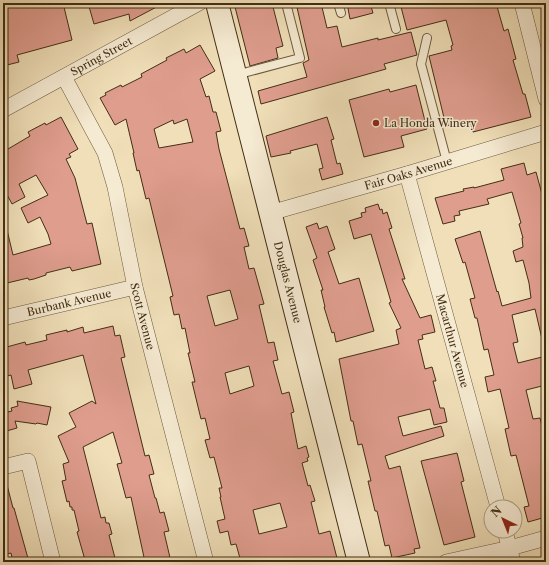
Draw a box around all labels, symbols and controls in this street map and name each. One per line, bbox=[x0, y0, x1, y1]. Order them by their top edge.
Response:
street label: Spring Street bbox=[68, 34, 135, 79]
place label: La Honda Winery bbox=[384, 116, 478, 130]
marker: La Honda Winery bbox=[371, 118, 381, 128]
street label: Fair Oaks Avenue bbox=[363, 154, 454, 193]
street label: Douglas Avenue bbox=[271, 240, 305, 324]
street label: Scott Avenue bbox=[127, 282, 158, 351]
street label: Burbank Avenue bbox=[26, 286, 113, 319]
street label: Macarthur Avenue bbox=[433, 292, 472, 389]
north arrow bbox=[483, 499, 523, 539]
text: N bbox=[488, 503, 505, 520]

